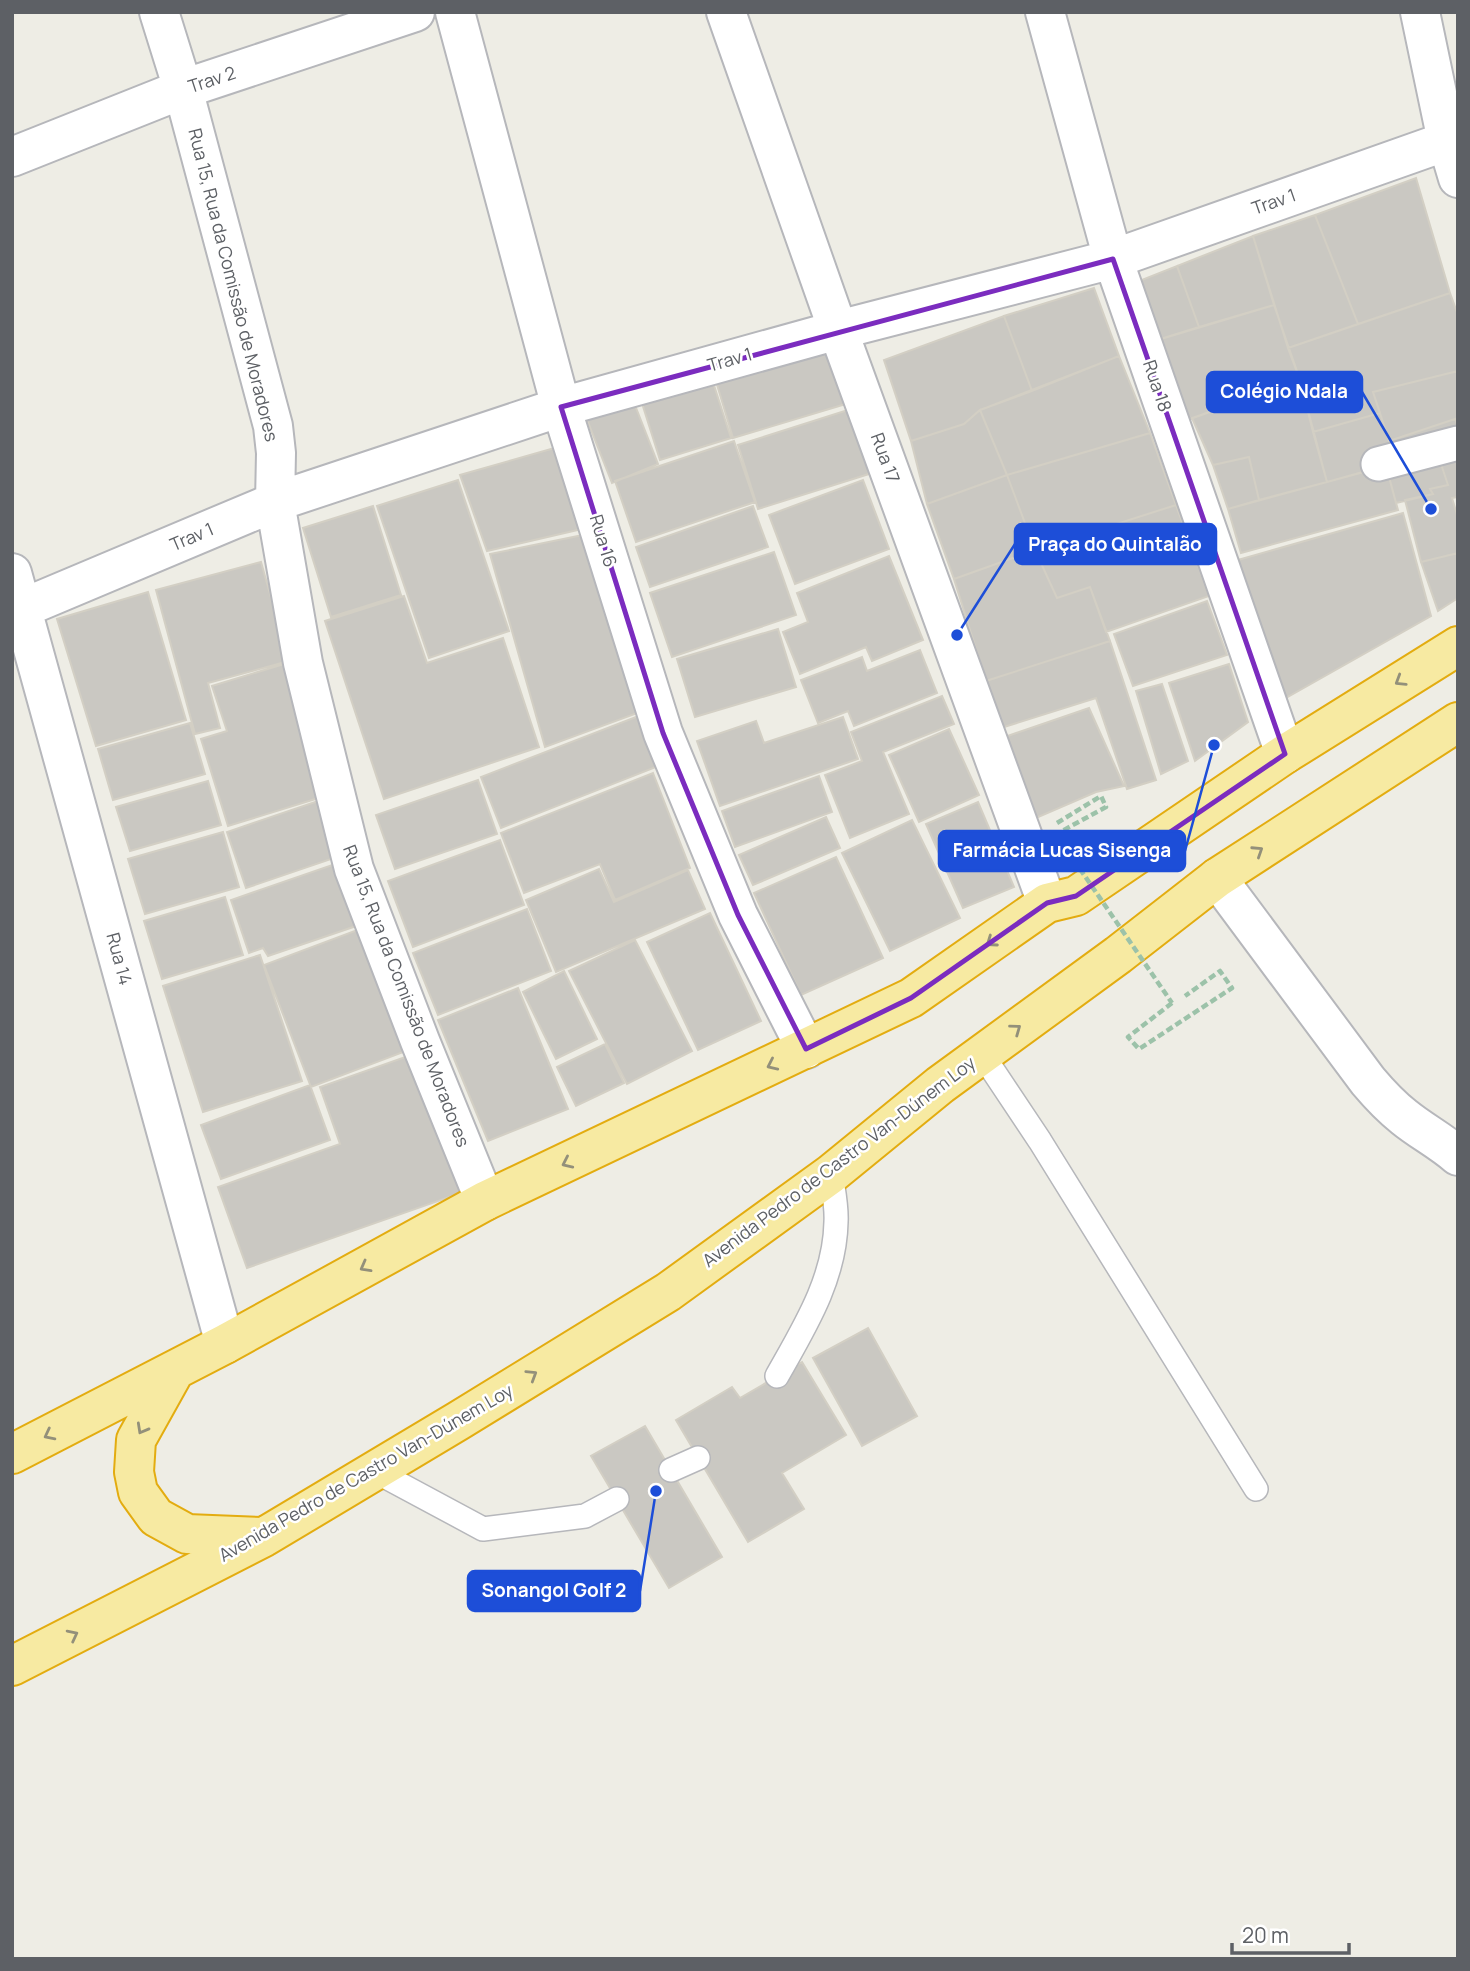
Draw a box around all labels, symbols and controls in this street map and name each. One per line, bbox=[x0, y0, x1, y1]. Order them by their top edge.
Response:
street label: Trav 2 bbox=[185, 60, 239, 98]
street label: Rua 15, Rua da Comissão de Moradores bbox=[183, 126, 285, 444]
street label: Trav 1 bbox=[1248, 182, 1299, 220]
street label: Trav 1 bbox=[705, 341, 755, 377]
street label: Rua 18 bbox=[1138, 357, 1178, 415]
callout: Colégio Ndala bbox=[1207, 372, 1362, 412]
text: Colégio Ndala bbox=[1220, 378, 1348, 404]
street label: Rua 17 bbox=[866, 429, 906, 486]
street label: Rua 16 bbox=[585, 511, 623, 570]
street label: Trav 1 bbox=[166, 516, 217, 556]
callout: Praça do Quintalão bbox=[1015, 524, 1216, 564]
text: Praça do Quintalão bbox=[1028, 531, 1202, 557]
one-way arrow bbox=[1394, 673, 1407, 686]
callout: Farmácia Lucas Sisenga bbox=[939, 831, 1185, 871]
text: Farmácia Lucas Sisenga bbox=[953, 837, 1171, 863]
street label: Rua 15, Rua da Comissão de Moradores bbox=[338, 841, 476, 1150]
one-way arrow bbox=[1250, 846, 1263, 859]
street label: Rua 14 bbox=[101, 930, 138, 988]
one-way arrow bbox=[986, 934, 999, 946]
one-way arrow bbox=[1008, 1025, 1020, 1038]
street label: Avenida Pedro de Castro Van-Dúnem Loy bbox=[697, 1050, 980, 1272]
one-way arrow bbox=[767, 1057, 779, 1071]
one-way arrow bbox=[562, 1154, 574, 1168]
one-way arrow bbox=[360, 1259, 372, 1273]
one-way arrow bbox=[525, 1371, 538, 1384]
street label: Avenida Pedro de Castro Van-Dúnem Loy bbox=[214, 1377, 517, 1567]
one-way arrow bbox=[137, 1422, 150, 1435]
one-way arrow bbox=[44, 1426, 57, 1440]
callout: Sonangol Golf 2 bbox=[468, 1571, 640, 1611]
text: Sonangol Golf 2 bbox=[482, 1577, 626, 1603]
one-way arrow bbox=[66, 1630, 78, 1643]
scale bar bbox=[1232, 1912, 1349, 1956]
text: 20 m bbox=[1242, 1921, 1289, 1949]

